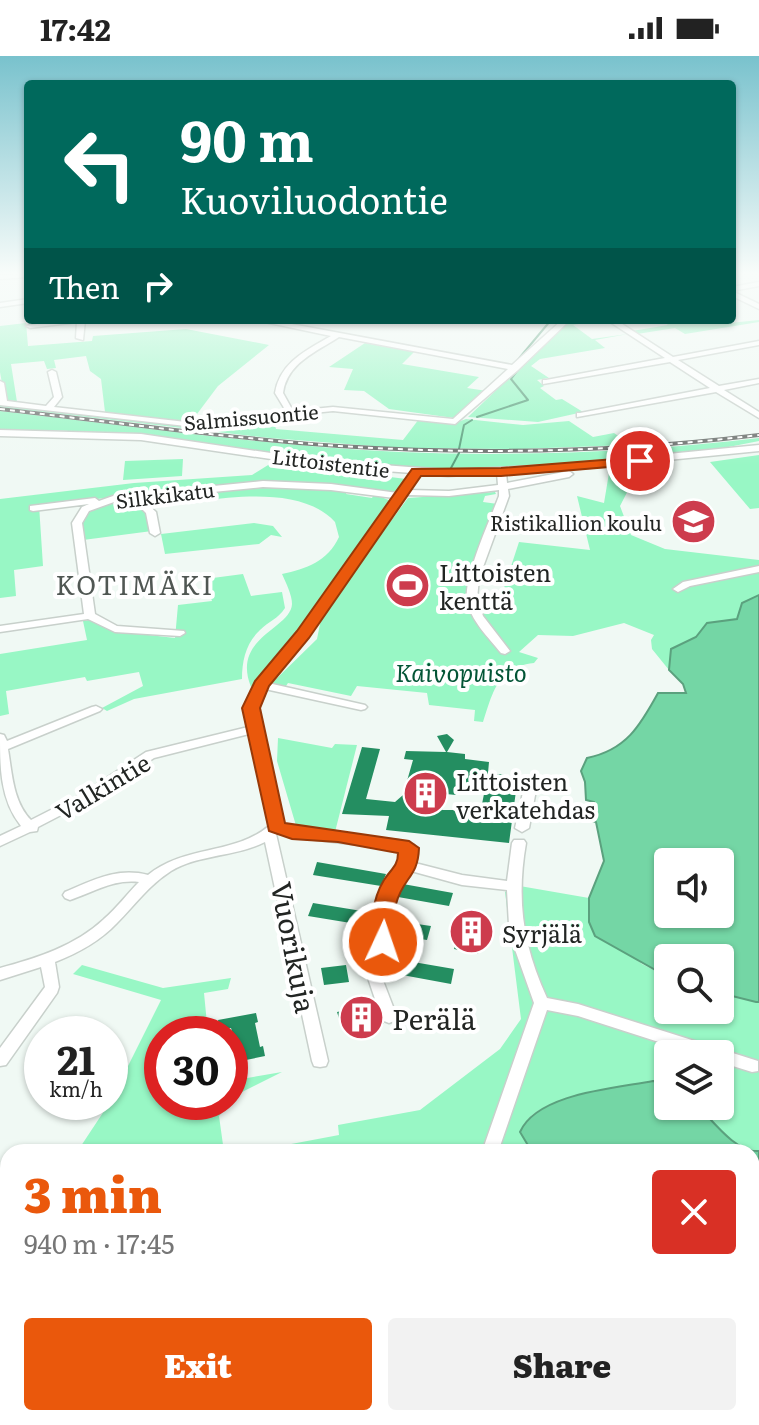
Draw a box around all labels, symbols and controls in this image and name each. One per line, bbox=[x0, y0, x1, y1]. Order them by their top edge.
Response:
text: 17:42 bbox=[40, 6, 111, 50]
text: 90 m bbox=[180, 96, 314, 179]
icon: left bbox=[48, 112, 152, 216]
text: Kuoviluodontie bbox=[180, 172, 448, 225]
text: Then bbox=[48, 264, 120, 308]
icon: right bbox=[136, 264, 180, 308]
street label: Salmissuontie bbox=[182, 395, 320, 437]
pin bbox=[606, 427, 674, 495]
icon: arrive bbox=[618, 439, 662, 483]
street label: Littoistentie bbox=[271, 440, 391, 484]
street label: Silkkikatu bbox=[114, 473, 216, 515]
school or university icon: Ristikallion koulu bbox=[669, 498, 717, 546]
place label: Ristikallion koulu bbox=[490, 507, 662, 537]
place label: Littoisten kenttä bbox=[439, 554, 551, 617]
sports icon: Littoisten kenttä bbox=[384, 561, 432, 609]
district label: KOTIMÄKI bbox=[56, 564, 214, 603]
park label: Kaivopuisto bbox=[395, 654, 527, 689]
street label: Valkintie bbox=[48, 744, 156, 828]
place label: Littoisten verkatehdas bbox=[456, 763, 595, 826]
building icon: Littoisten verkatehdas bbox=[401, 770, 449, 818]
map controls bbox=[654, 848, 734, 1120]
button: sound bbox=[654, 848, 734, 928]
street label: Vuorikuja bbox=[262, 878, 328, 1016]
position arrow bbox=[341, 900, 425, 984]
building icon: Syrjälä bbox=[447, 908, 495, 956]
place label: Syrjälä bbox=[502, 915, 582, 950]
button: search bbox=[654, 944, 734, 1024]
building icon: Perälä bbox=[337, 994, 385, 1042]
place label: Perälä bbox=[392, 997, 476, 1039]
speed limit sign: 30 bbox=[144, 1016, 248, 1120]
text: 21 bbox=[57, 1028, 95, 1087]
button: layers bbox=[654, 1040, 734, 1120]
text: km/h bbox=[49, 1073, 103, 1103]
text: 3 min bbox=[24, 1157, 162, 1228]
button: close bbox=[652, 1170, 736, 1254]
text: 940 m · 17:45 bbox=[24, 1223, 175, 1262]
button: Exit bbox=[24, 1318, 372, 1410]
button: Share bbox=[388, 1318, 736, 1410]

